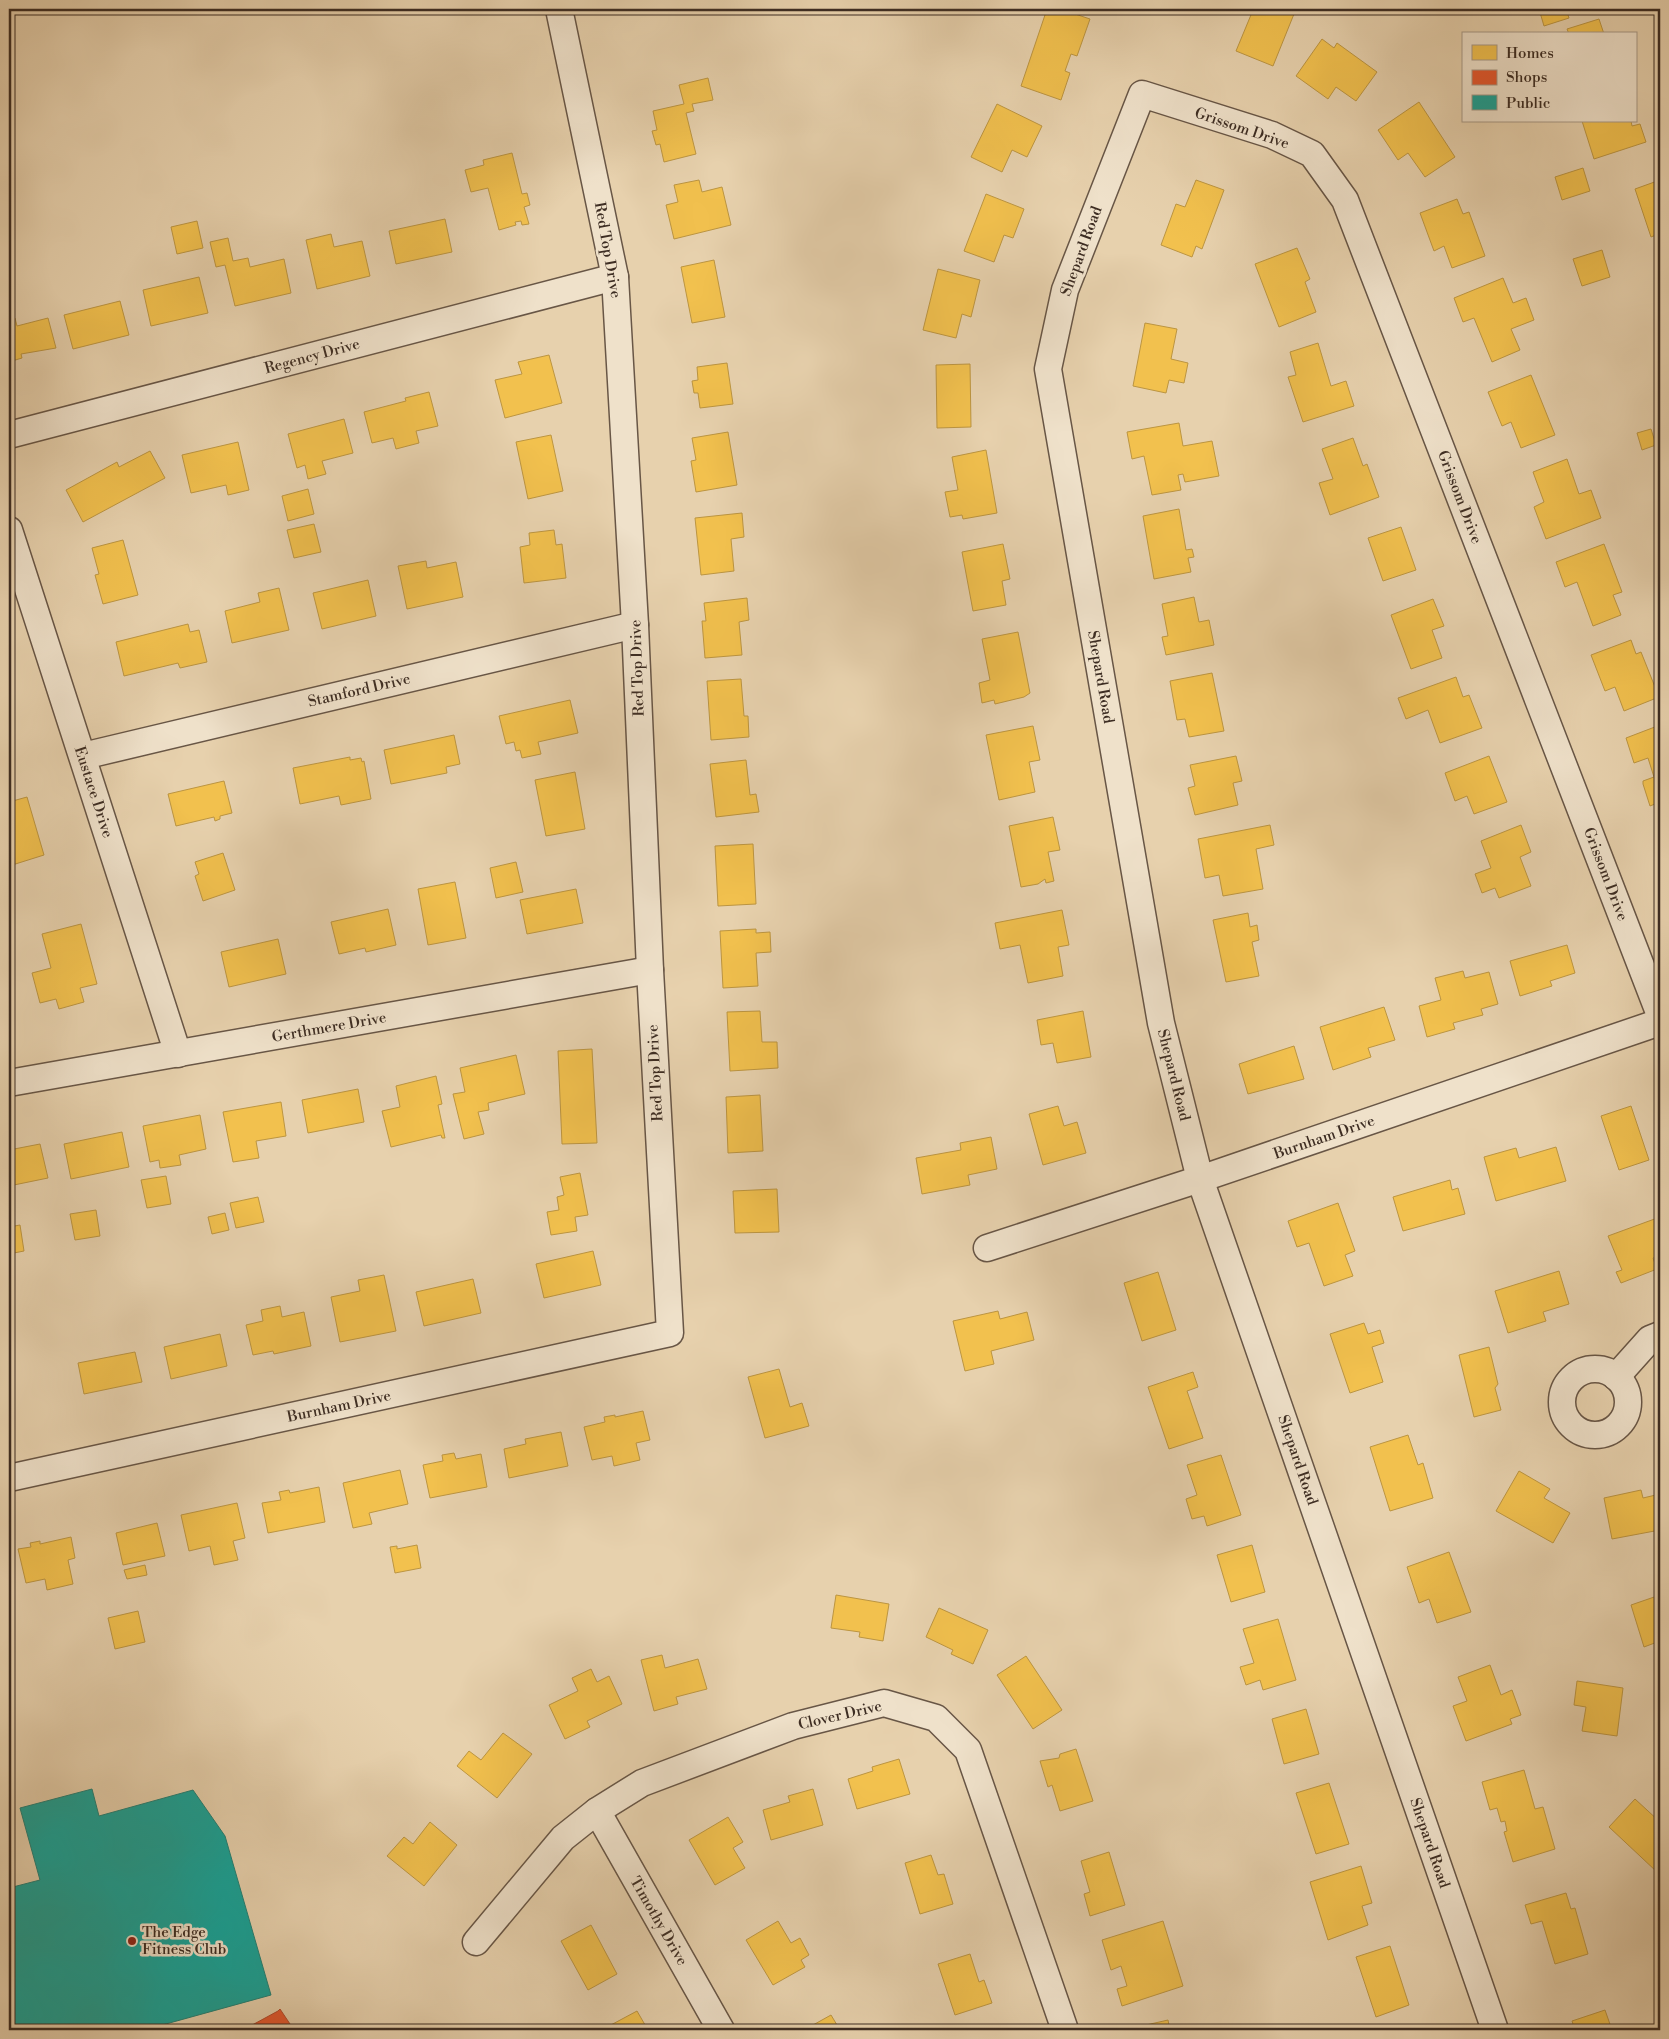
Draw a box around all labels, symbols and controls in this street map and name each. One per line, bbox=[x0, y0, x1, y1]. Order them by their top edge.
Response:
legend bbox=[1462, 32, 1636, 122]
text: Homes bbox=[1506, 44, 1554, 63]
text: Shops bbox=[1506, 68, 1547, 87]
text: Public bbox=[1506, 94, 1550, 113]
street label: Grissom Drive bbox=[1192, 103, 1292, 154]
street label: Red Top Drive bbox=[590, 201, 625, 300]
street label: Shepard Road bbox=[1056, 203, 1107, 299]
street label: Regency Drive bbox=[262, 335, 362, 378]
street label: Grissom Drive bbox=[1433, 448, 1486, 547]
street label: Red Top Drive bbox=[626, 619, 649, 717]
street label: Shepard Road bbox=[1083, 629, 1118, 726]
street label: Stamford Drive bbox=[306, 669, 412, 712]
street label: Eustace Drive bbox=[70, 744, 117, 840]
street label: Grissom Drive bbox=[1579, 825, 1632, 924]
street label: Gerthmere Drive bbox=[270, 1008, 388, 1047]
street label: Red Top Drive bbox=[643, 1024, 668, 1122]
street label: Shepard Road bbox=[1153, 1027, 1194, 1124]
street label: Burnham Drive bbox=[1270, 1111, 1377, 1164]
street label: Burnham Drive bbox=[284, 1386, 393, 1427]
street label: Shepard Road bbox=[1273, 1413, 1322, 1508]
street label: Clover Drive bbox=[796, 1697, 884, 1734]
street label: Shepard Road bbox=[1405, 1796, 1454, 1891]
street label: Timothy Drive bbox=[625, 1873, 692, 1969]
place label: The Edge Fitness Club bbox=[142, 1923, 226, 1959]
marker: The Edge Fitness Club bbox=[126, 1935, 138, 1947]

